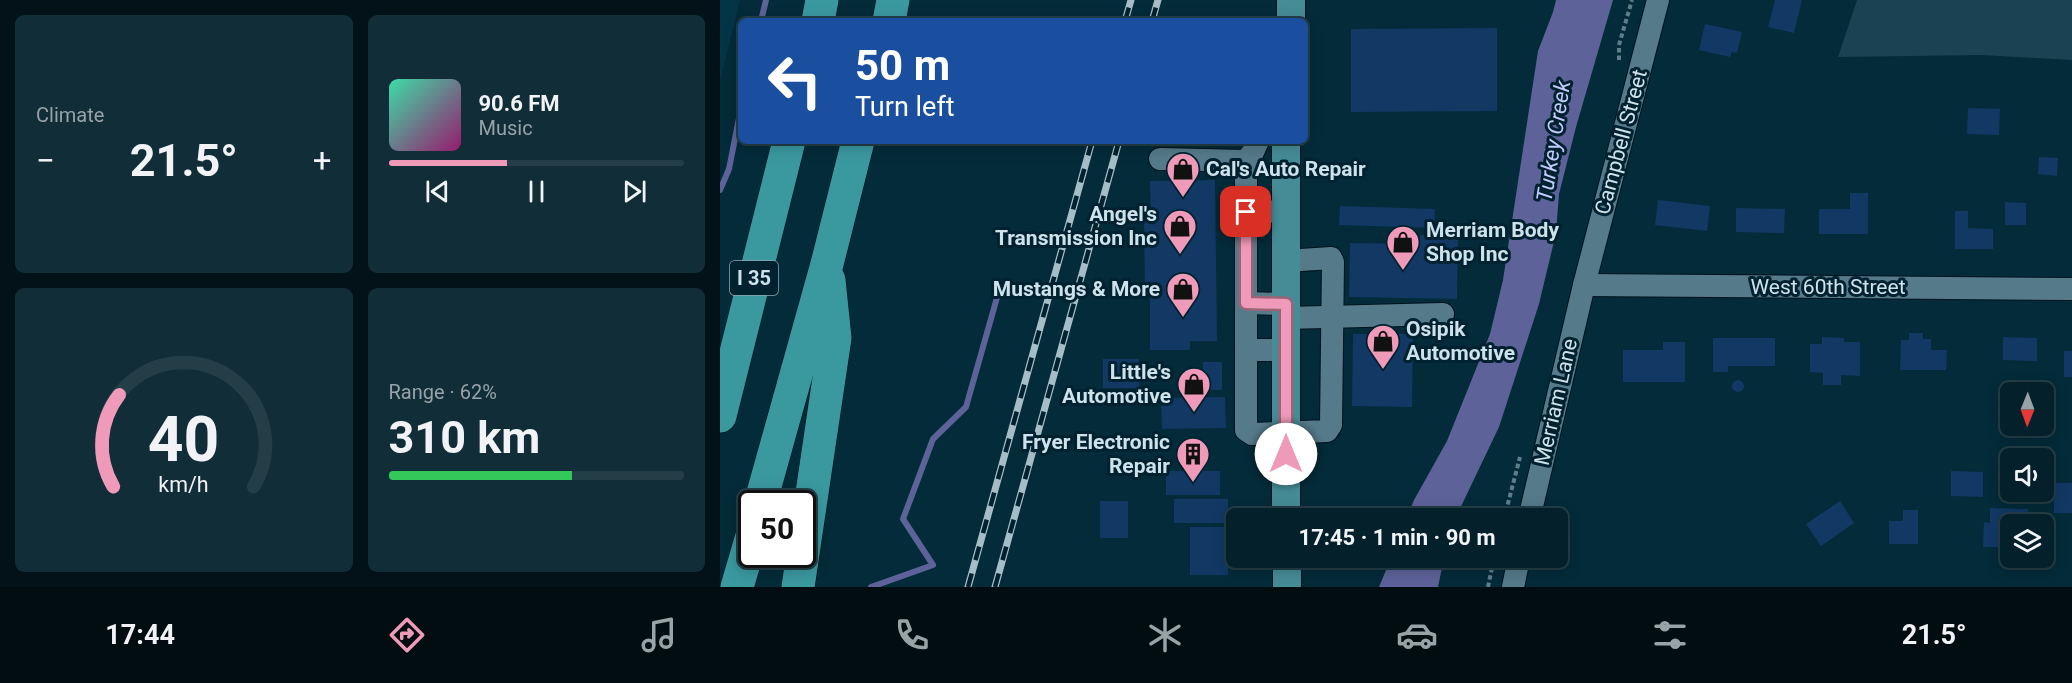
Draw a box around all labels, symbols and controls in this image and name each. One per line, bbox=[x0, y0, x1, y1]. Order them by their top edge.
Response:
text: 50 m bbox=[855, 41, 950, 90]
icon: left bbox=[756, 42, 834, 120]
street label: Campbell Street bbox=[1590, 67, 1652, 217]
water label: Turkey Creek bbox=[1532, 78, 1576, 203]
text: 90.6 FM bbox=[479, 91, 560, 116]
text: Turn left bbox=[855, 91, 955, 123]
text: Climate bbox=[36, 103, 104, 127]
text: Music bbox=[479, 116, 533, 140]
text: 21.5° bbox=[130, 134, 238, 187]
text: − bbox=[36, 141, 55, 180]
text: + bbox=[313, 141, 332, 180]
shop icon: Cal's Auto Repair bbox=[1165, 151, 1201, 198]
place label: Cal's Auto Repair bbox=[1206, 157, 1366, 181]
icon: previous bbox=[421, 175, 454, 208]
icon: pause bbox=[520, 175, 553, 208]
icon: next bbox=[618, 175, 651, 208]
pin bbox=[1220, 186, 1271, 237]
icon: arrive bbox=[1229, 195, 1262, 228]
place label: Angel's Transmission Inc bbox=[995, 202, 1157, 250]
shop icon: Angel's Transmission Inc bbox=[1162, 208, 1198, 255]
place label: Merriam Body Shop Inc bbox=[1426, 218, 1559, 266]
shop icon: Merriam Body Shop Inc bbox=[1385, 224, 1421, 271]
road number: I 35 bbox=[730, 261, 778, 295]
shop icon: Mustangs & More bbox=[1165, 271, 1201, 318]
street label: West 60th Street bbox=[1750, 275, 1906, 299]
place label: Mustangs & More bbox=[993, 277, 1160, 301]
place label: Osipik Automotive bbox=[1406, 317, 1515, 365]
shop icon: Osipik Automotive bbox=[1365, 323, 1401, 370]
street label: Merriam Lane bbox=[1530, 336, 1582, 468]
place label: Little's Automotive bbox=[1062, 360, 1171, 408]
shop icon: Little's Automotive bbox=[1176, 366, 1212, 413]
text: Range · 62% bbox=[389, 380, 497, 404]
north arrow bbox=[2000, 382, 2054, 436]
map controls bbox=[2000, 382, 2054, 568]
text: 40 bbox=[148, 403, 220, 476]
text: 310 km bbox=[389, 411, 540, 464]
position arrow bbox=[1254, 422, 1318, 486]
place label: Fryer Electronic Repair bbox=[1022, 430, 1170, 478]
building icon: Fryer Electronic Repair bbox=[1175, 436, 1211, 483]
button: sound bbox=[2000, 448, 2054, 502]
text: km/h bbox=[159, 472, 209, 497]
speed limit sign: 50 bbox=[738, 490, 816, 568]
button: layers bbox=[2000, 514, 2054, 568]
text: 17:45 · 1 min · 90 m bbox=[1299, 525, 1495, 550]
icon: directions bbox=[386, 614, 428, 656]
icon: music bbox=[638, 614, 680, 656]
icon: phone bbox=[891, 614, 933, 656]
icon: climate bbox=[1144, 614, 1186, 656]
icon: car bbox=[1396, 614, 1438, 656]
icon: filters bbox=[1649, 614, 1691, 656]
text: 17:44 bbox=[105, 619, 175, 651]
text: 21.5° bbox=[1902, 619, 1967, 651]

